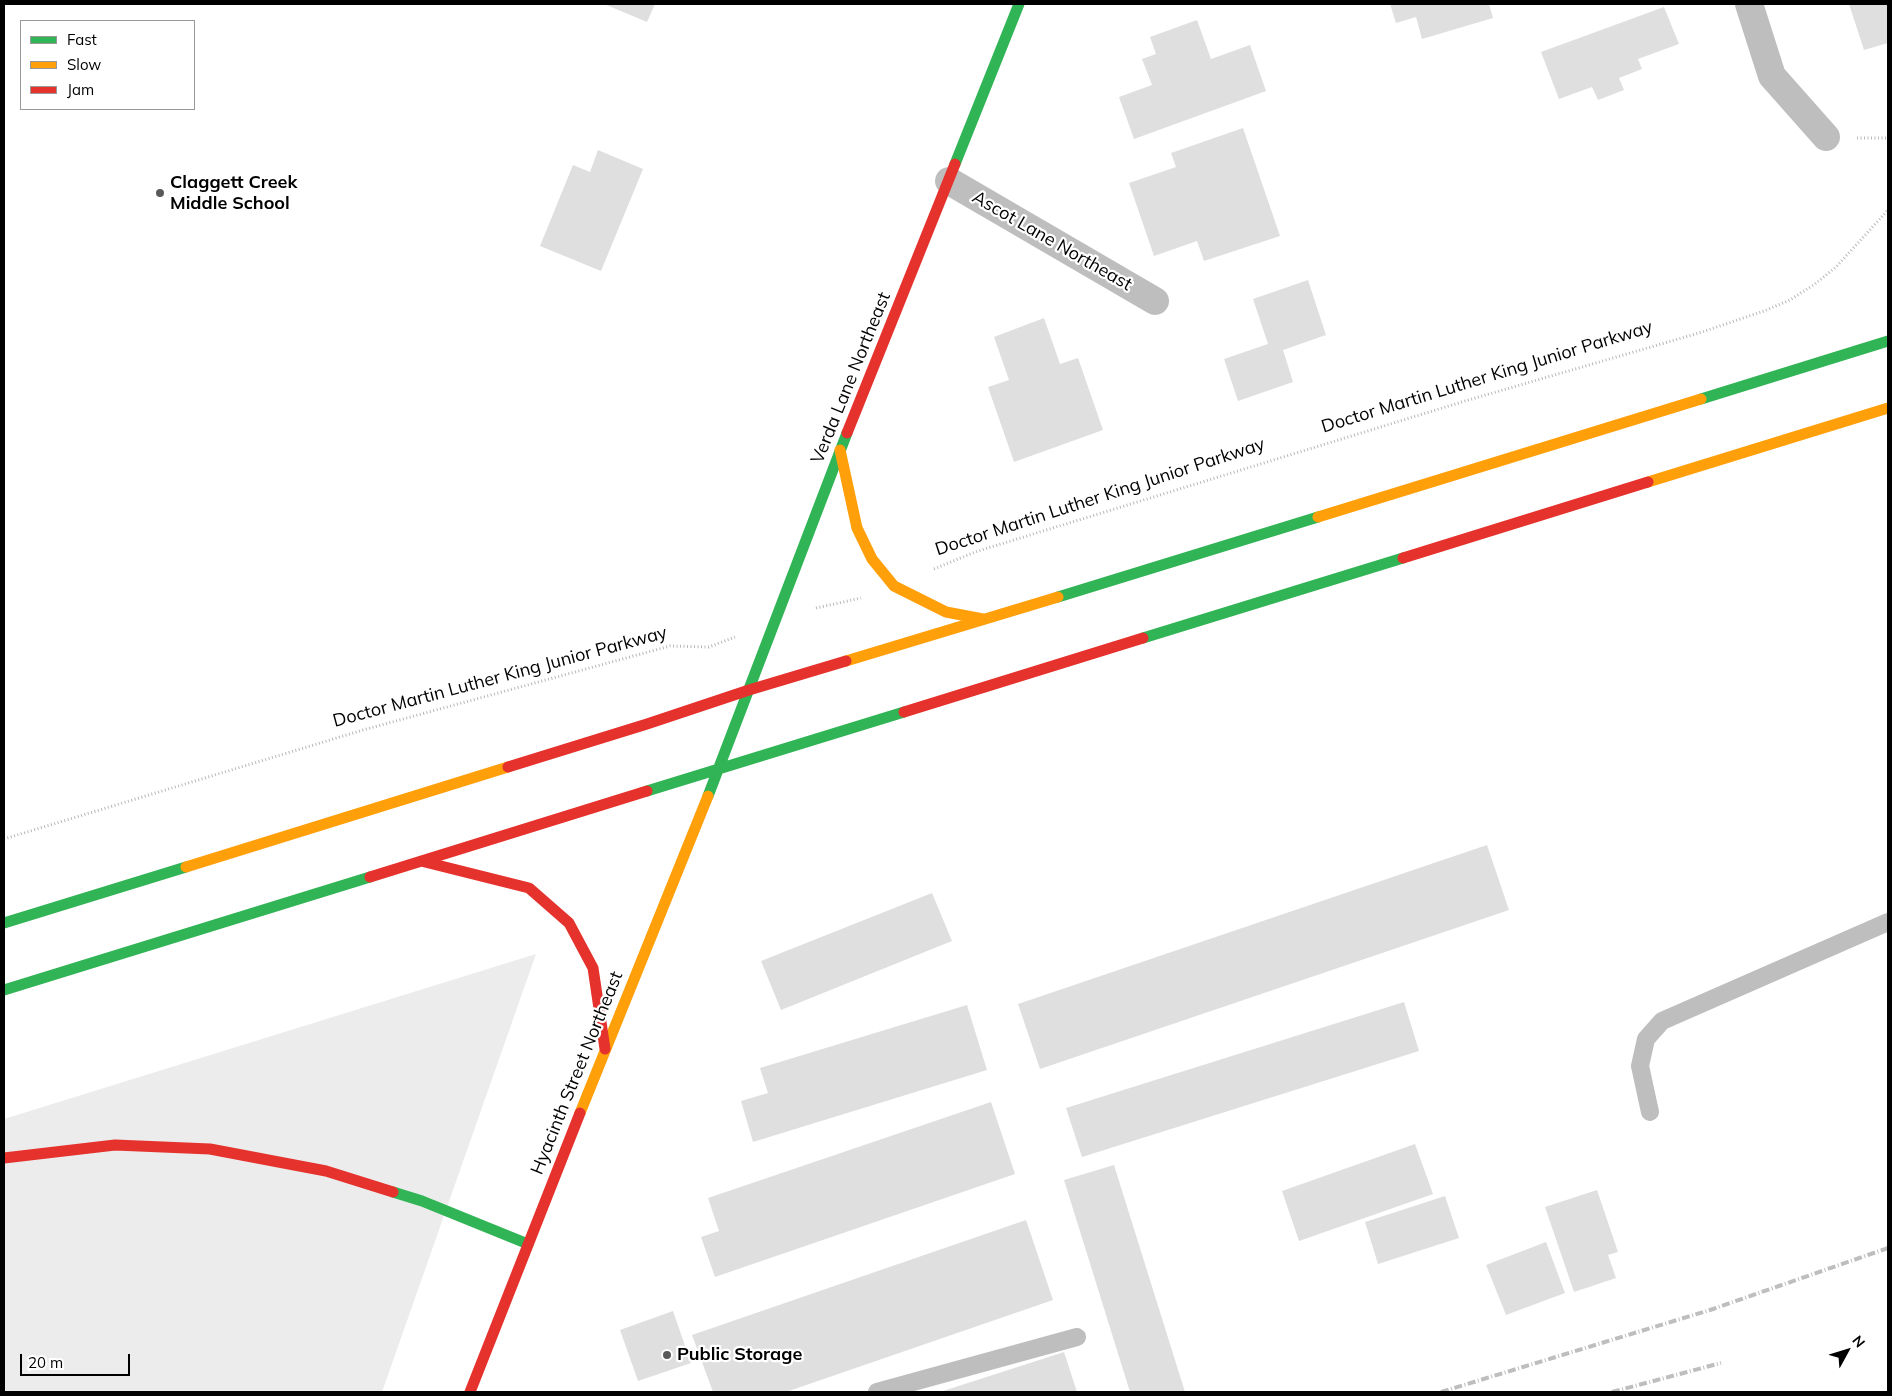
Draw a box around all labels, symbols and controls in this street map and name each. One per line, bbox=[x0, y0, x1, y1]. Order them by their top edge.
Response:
legend bbox=[20, 20, 195, 110]
text: Fast bbox=[67, 30, 97, 49]
text: Slow bbox=[67, 55, 101, 74]
text: Jam bbox=[67, 80, 94, 99]
place label: Claggett Creek Middle School bbox=[170, 172, 297, 214]
street label: Ascot Lane Northeast bbox=[968, 186, 1136, 296]
marker: Claggett Creek Middle School bbox=[154, 187, 166, 199]
street label: Verda Lane Northeast bbox=[807, 289, 895, 467]
street label: Doctor Martin Luther King Junior Parkway bbox=[1319, 316, 1655, 438]
street label: Doctor Martin Luther King Junior Parkway bbox=[933, 433, 1267, 561]
street label: Doctor Martin Luther King Junior Parkway bbox=[331, 622, 669, 732]
street label: Hyacinth Street Northeast bbox=[526, 968, 628, 1178]
north arrow bbox=[1822, 1326, 1872, 1376]
text: N bbox=[1848, 1332, 1869, 1351]
scale bar bbox=[22, 1344, 132, 1376]
place label: Public Storage bbox=[677, 1344, 802, 1366]
marker: Public Storage bbox=[661, 1349, 673, 1361]
text: 20 m bbox=[28, 1353, 63, 1372]

